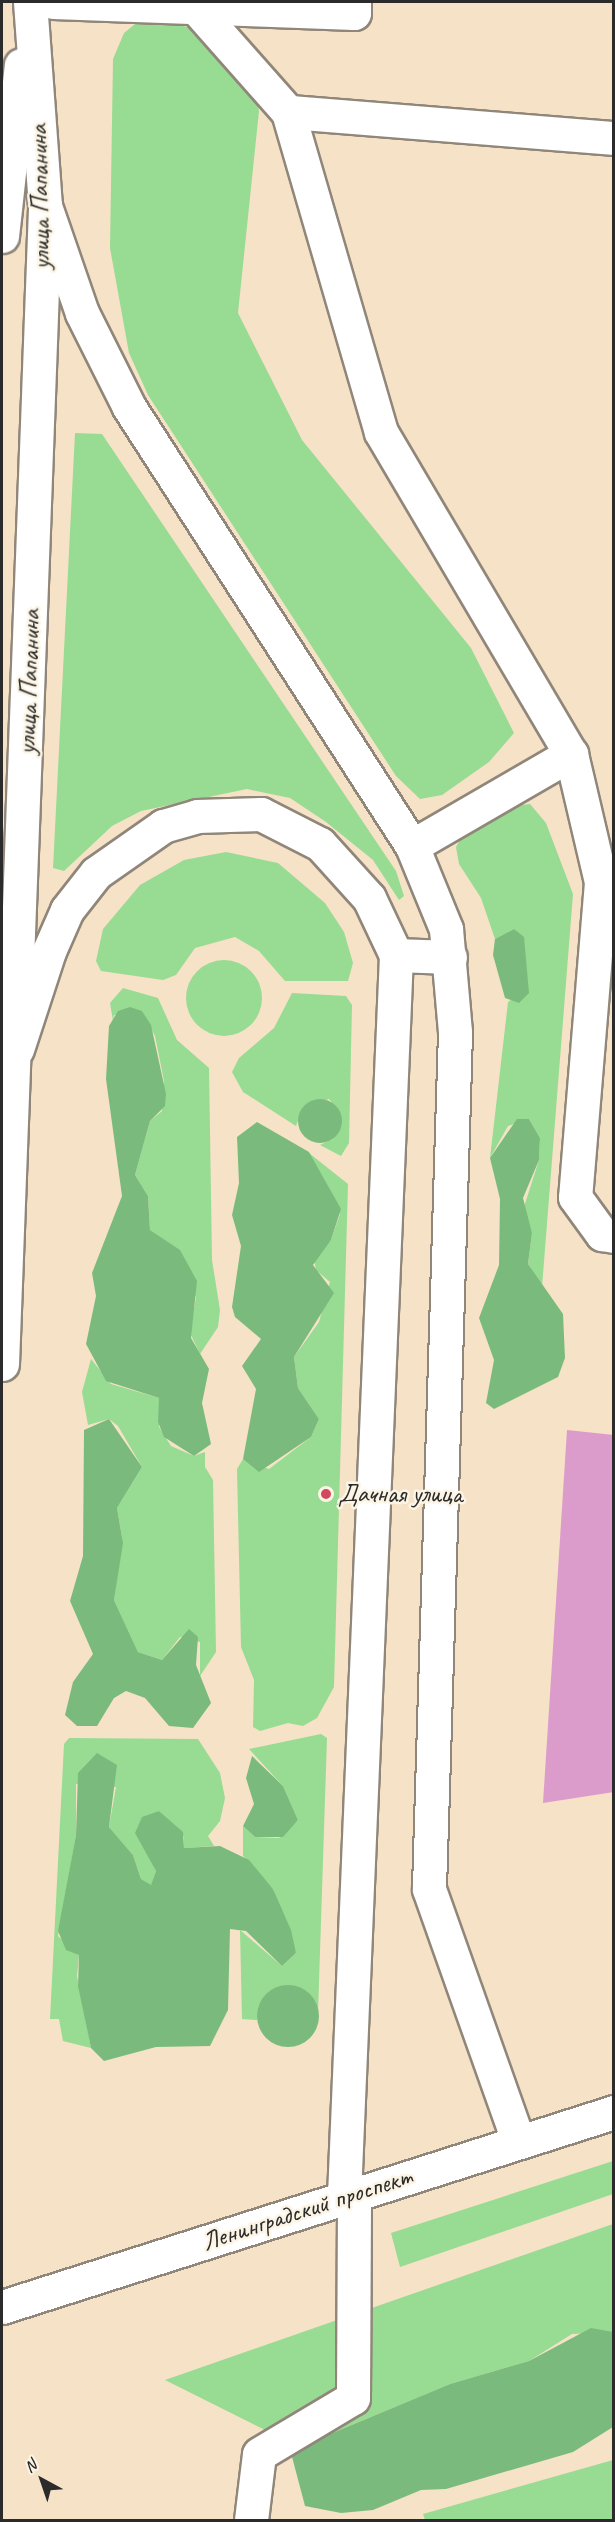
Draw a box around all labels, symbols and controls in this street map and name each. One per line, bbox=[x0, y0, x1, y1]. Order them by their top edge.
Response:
street label: улица Папанина bbox=[23, 124, 57, 270]
street label: улица Папанина bbox=[11, 609, 47, 755]
place label: Дачная улица bbox=[338, 1478, 462, 1510]
marker: Дачная улица bbox=[319, 1487, 333, 1501]
street label: Ленинградский проспект bbox=[198, 2160, 416, 2258]
north arrow bbox=[12, 2450, 72, 2510]
text: N bbox=[20, 2455, 41, 2477]

